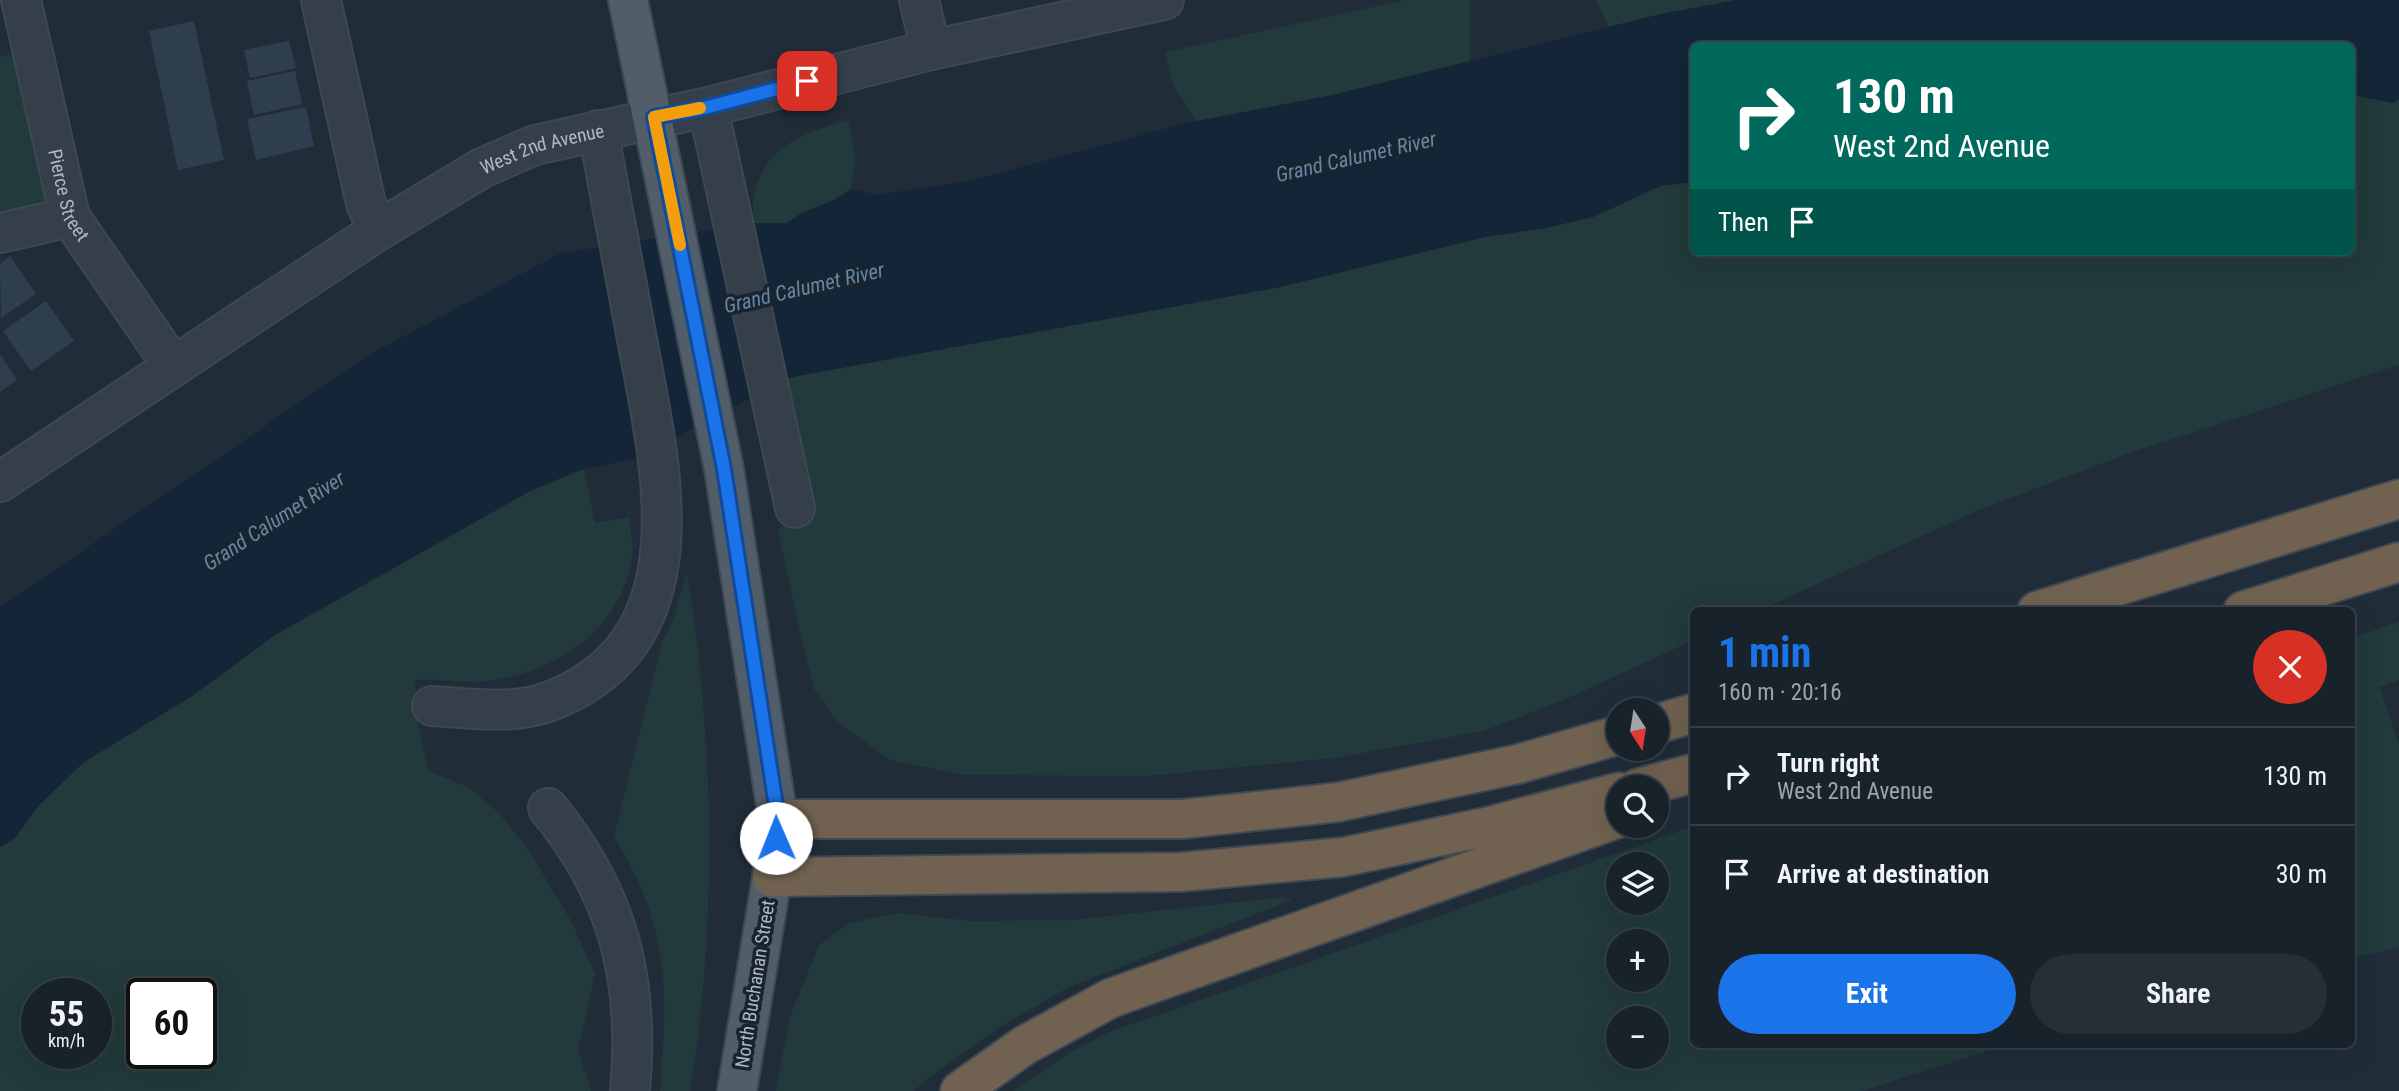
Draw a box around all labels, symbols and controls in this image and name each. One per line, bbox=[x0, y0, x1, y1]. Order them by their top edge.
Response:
pin bbox=[777, 51, 837, 111]
icon: arrive bbox=[788, 62, 826, 100]
text: 130 m bbox=[1833, 68, 1955, 125]
icon: right bbox=[1718, 70, 1809, 161]
street label: West 2nd Avenue bbox=[477, 119, 606, 179]
water label: Grand Calumet River bbox=[1274, 127, 1439, 187]
text: West 2nd Avenue bbox=[1833, 127, 2050, 165]
street label: Pierce Street bbox=[43, 147, 95, 245]
icon: arrive bbox=[1783, 203, 1821, 241]
text: Then bbox=[1718, 207, 1769, 237]
water label: Grand Calumet River bbox=[722, 258, 887, 318]
water label: Grand Calumet River bbox=[199, 466, 350, 576]
text: 1 min bbox=[1718, 628, 1811, 677]
button: close bbox=[2253, 630, 2327, 704]
text: 160 m · 20:16 bbox=[1718, 679, 1842, 706]
north arrow bbox=[1606, 698, 1670, 761]
map controls bbox=[1606, 698, 1669, 1069]
text: Turn right bbox=[1777, 748, 1879, 778]
icon: right bbox=[1718, 757, 1756, 795]
text: 130 m bbox=[2263, 761, 2327, 791]
button: search bbox=[1606, 775, 1669, 838]
text: West 2nd Avenue bbox=[1777, 778, 1933, 805]
position arrow bbox=[739, 801, 813, 875]
button: layers bbox=[1606, 852, 1669, 915]
icon: arrive bbox=[1718, 855, 1756, 893]
text: Arrive at destination bbox=[1777, 859, 1989, 889]
text: 30 m bbox=[2276, 859, 2327, 889]
street label: North Buchanan Street bbox=[730, 898, 780, 1070]
button: + bbox=[1606, 929, 1669, 992]
button: Exit bbox=[1718, 954, 2016, 1034]
button: Share bbox=[2030, 954, 2327, 1034]
speed limit sign: 60 bbox=[126, 978, 217, 1069]
text: 55 bbox=[49, 994, 84, 1035]
button: − bbox=[1606, 1006, 1669, 1069]
text: km/h bbox=[48, 1030, 85, 1051]

